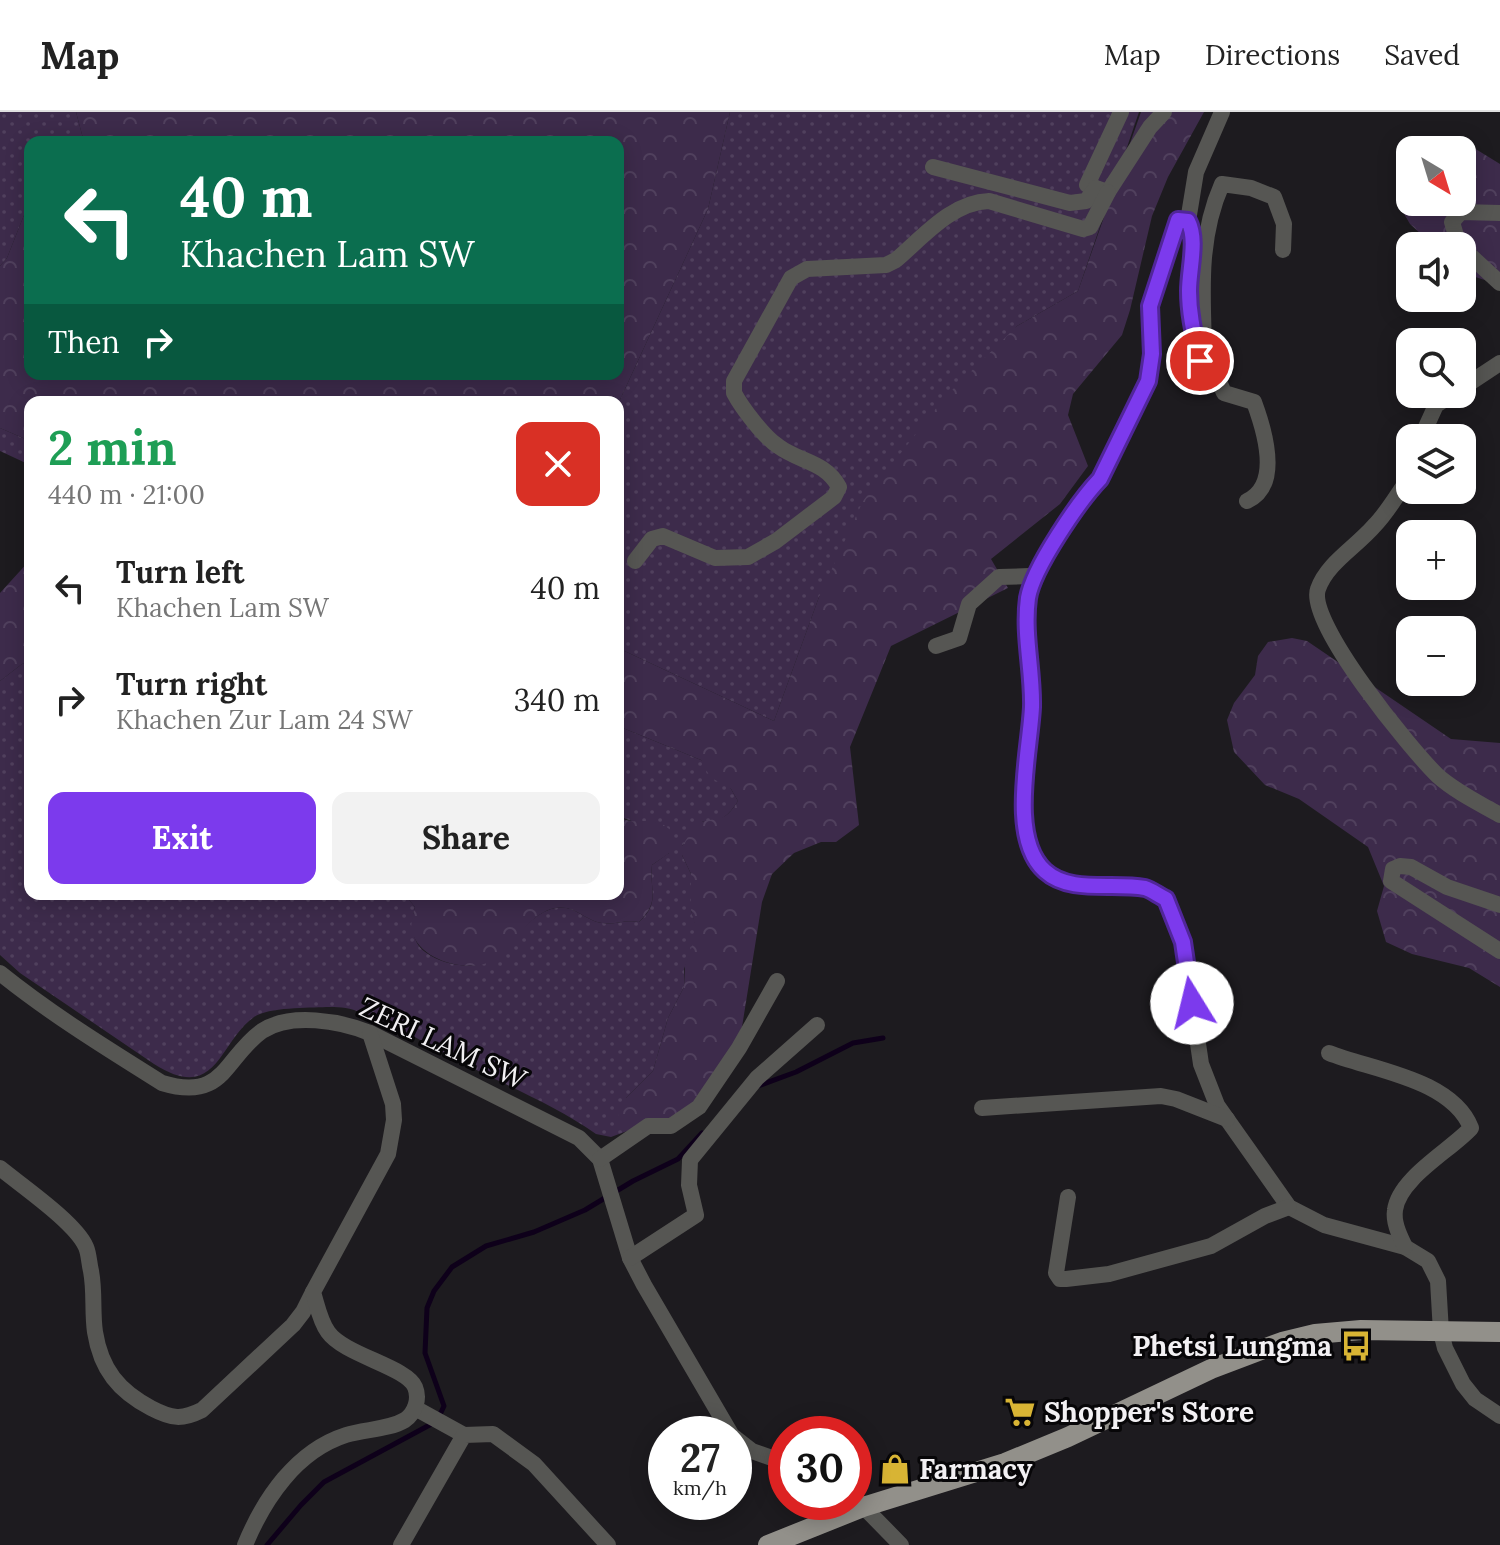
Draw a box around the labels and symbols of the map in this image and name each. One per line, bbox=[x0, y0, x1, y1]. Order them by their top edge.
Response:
north arrow bbox=[1396, 136, 1476, 216]
pin bbox=[1166, 327, 1234, 395]
position arrow bbox=[1150, 961, 1234, 1045]
street label: ZERI LAM SW bbox=[354, 989, 533, 1098]
place label: Phetsi Lungma bbox=[1132, 1328, 1332, 1364]
bus stop icon: Phetsi Lungma bbox=[1339, 1329, 1373, 1363]
place label: Shopper's Store bbox=[1044, 1394, 1254, 1430]
supermarket icon: Shopper's Store bbox=[1003, 1395, 1037, 1429]
speed limit sign: 30 bbox=[768, 1416, 872, 1520]
place label: Farmacy bbox=[919, 1451, 1033, 1487]
shop icon: Farmacy bbox=[878, 1452, 912, 1486]

